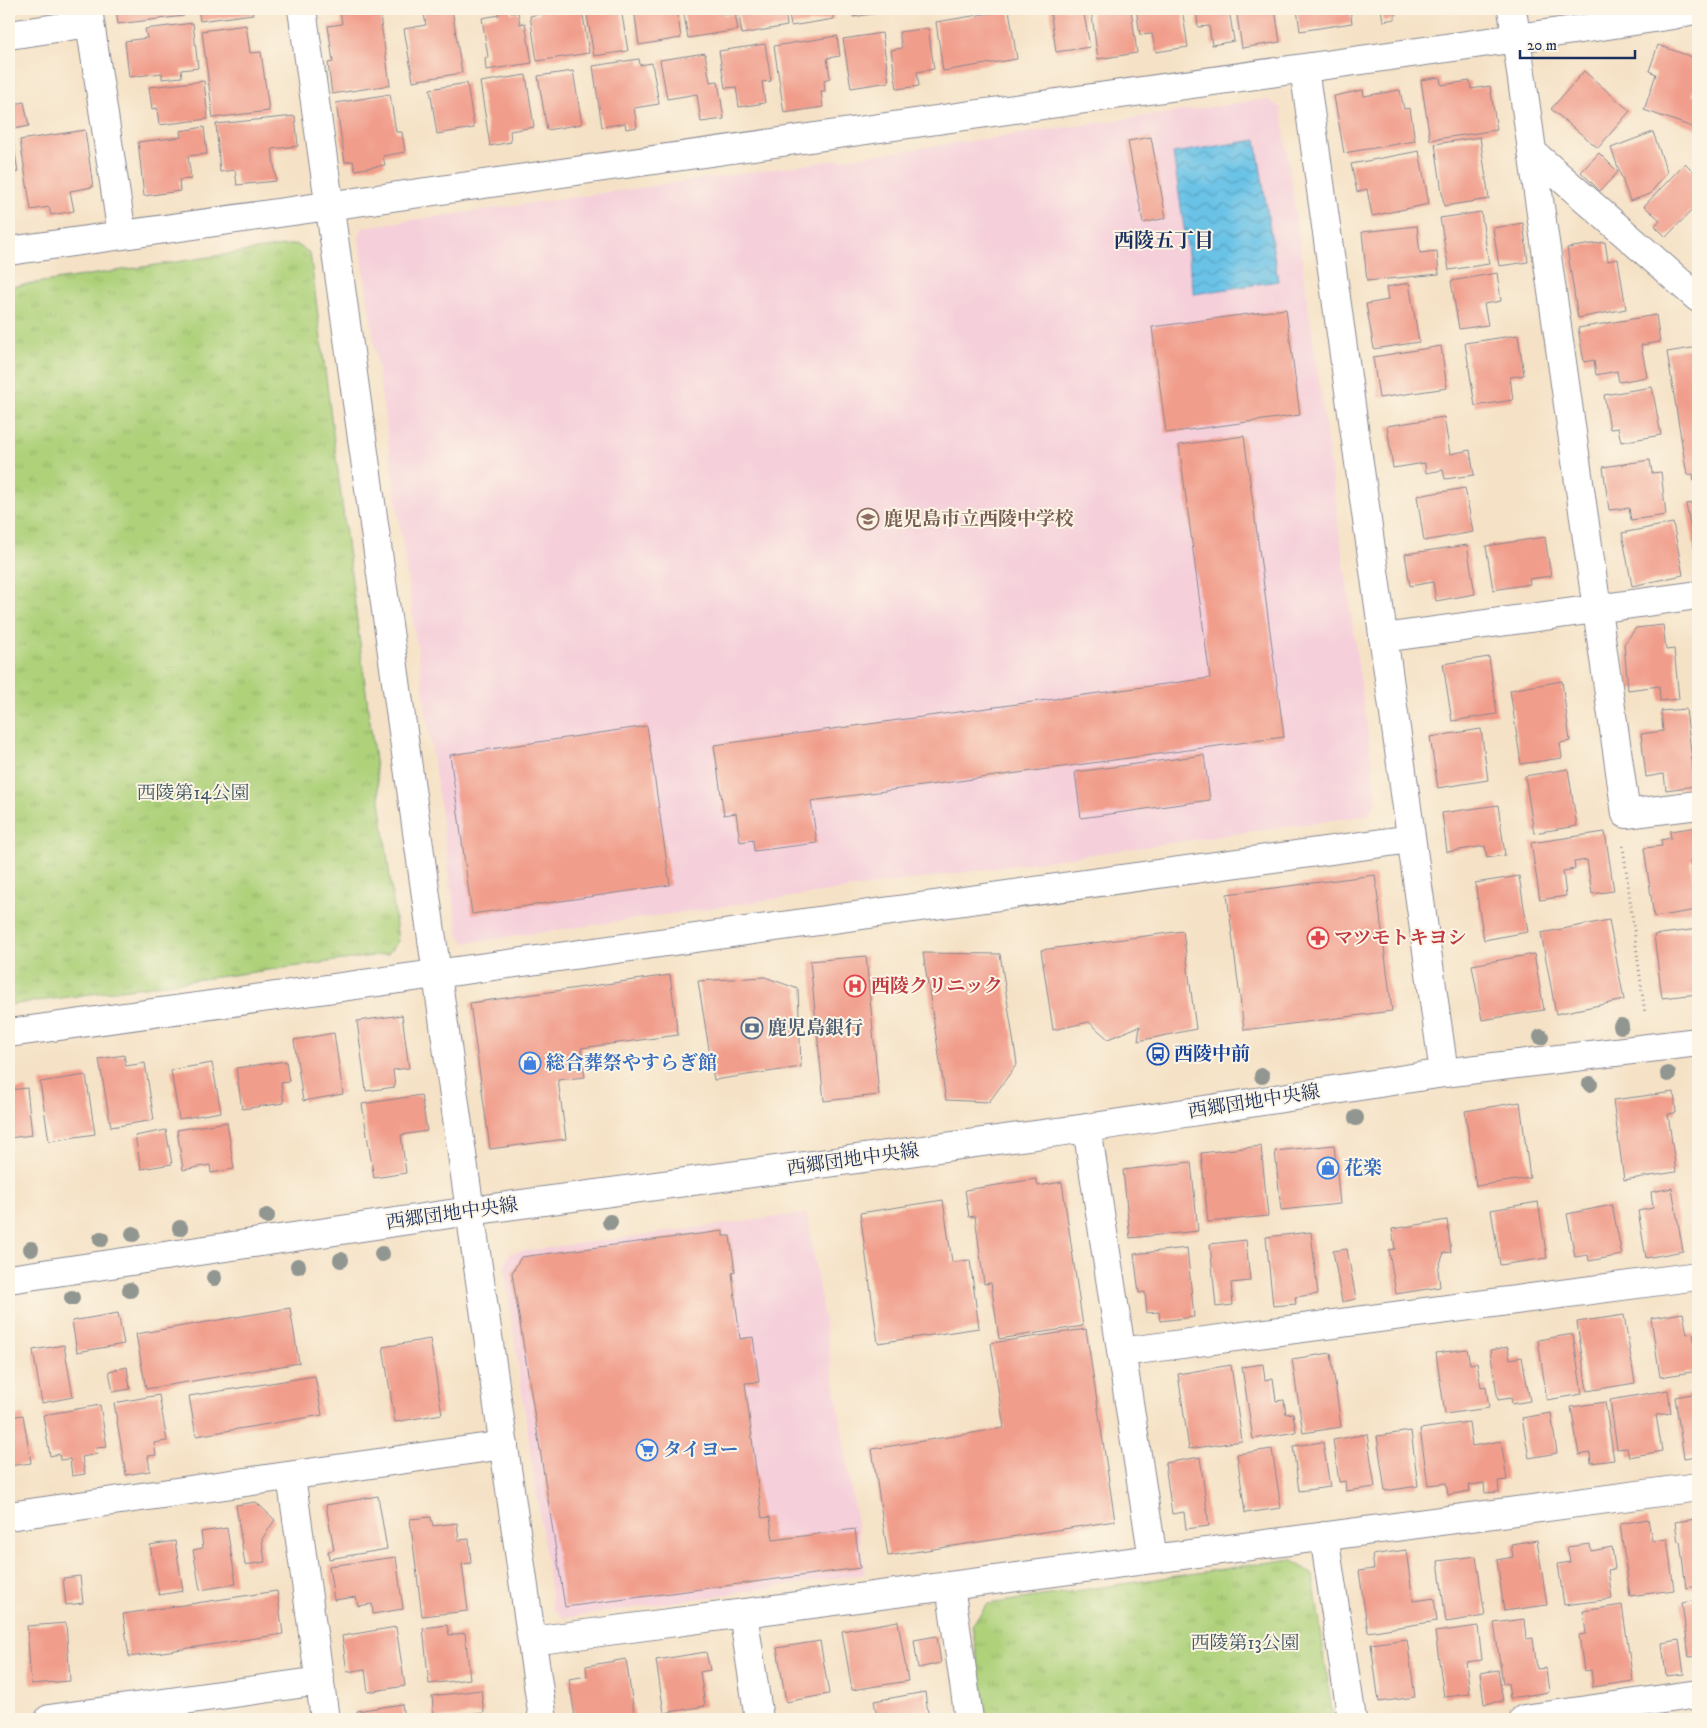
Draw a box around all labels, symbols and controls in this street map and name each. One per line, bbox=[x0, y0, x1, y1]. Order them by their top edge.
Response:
scale bar bbox=[1520, 28, 1634, 60]
text: 20 m bbox=[1527, 36, 1557, 55]
district label: 西陵五丁目 bbox=[1114, 229, 1214, 254]
school or university icon: 鹿児島市立西陵中学校 bbox=[856, 507, 880, 531]
place label: 鹿児島市立西陵中学校 bbox=[884, 508, 1074, 531]
park label: 西陵第14公園 bbox=[137, 782, 249, 805]
pharmacy icon: マツモトキヨシ bbox=[1306, 926, 1330, 950]
place label: マツモトキヨシ bbox=[1334, 927, 1466, 950]
hospital icon: 西陵クリニック bbox=[843, 974, 867, 998]
place label: 西陵クリニック bbox=[871, 975, 1003, 998]
bank icon: 鹿児島銀行 bbox=[740, 1016, 764, 1040]
place label: 鹿児島銀行 bbox=[768, 1017, 863, 1040]
bus stop icon: 西陵中前 bbox=[1146, 1042, 1170, 1066]
place label: 西陵中前 bbox=[1174, 1043, 1250, 1066]
shop icon: 総合葬祭やすらぎ館 bbox=[518, 1051, 542, 1075]
place label: 総合葬祭やすらぎ館 bbox=[546, 1052, 717, 1075]
street label: 西郷団地中央線 bbox=[1187, 1080, 1321, 1124]
street label: 西郷団地中央線 bbox=[786, 1139, 920, 1181]
shop icon: 花楽 bbox=[1316, 1156, 1340, 1180]
place label: 花楽 bbox=[1344, 1157, 1382, 1180]
street label: 西郷団地中央線 bbox=[385, 1193, 519, 1235]
supermarket icon: タイヨー bbox=[635, 1438, 659, 1462]
place label: タイヨー bbox=[663, 1439, 739, 1462]
park label: 西陵第13公園 bbox=[1190, 1632, 1300, 1655]

